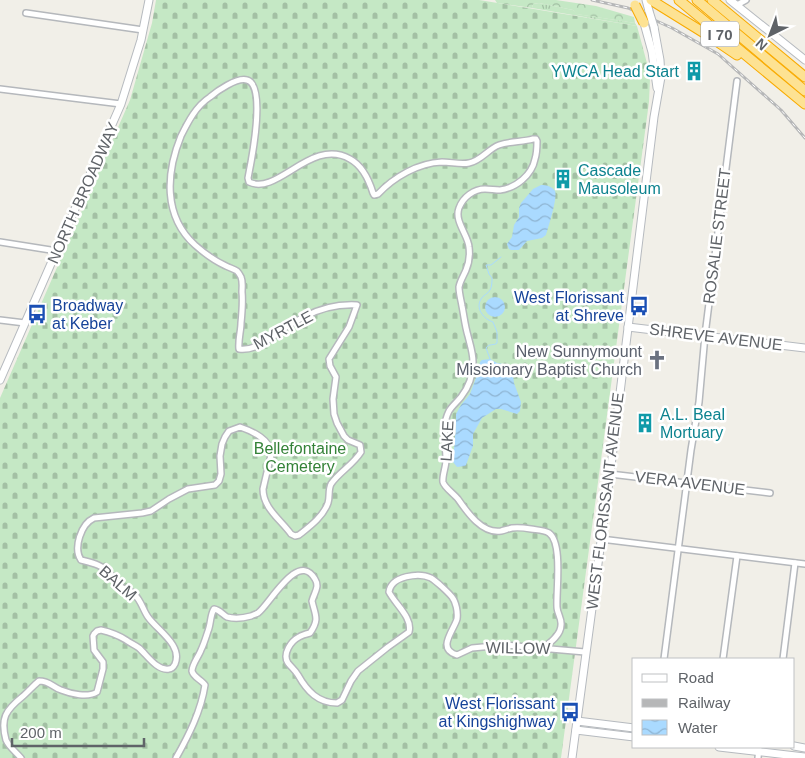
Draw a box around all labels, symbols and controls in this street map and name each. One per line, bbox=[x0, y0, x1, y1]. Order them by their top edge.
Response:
north arrow bbox=[745, 10, 795, 60]
road number: I 70 bbox=[701, 22, 739, 46]
text: N bbox=[752, 35, 770, 54]
building icon: YWCA Head Start bbox=[683, 60, 705, 82]
place label: YWCA Head Start bbox=[551, 63, 680, 80]
street label: NORTH BROADWAY bbox=[44, 120, 122, 266]
place label: Cascade Mausoleum bbox=[578, 162, 661, 197]
street label: ROSALIE STREET bbox=[700, 167, 734, 305]
building icon: Cascade Mausoleum bbox=[552, 168, 574, 190]
place label: West Florissant at Shreve bbox=[514, 289, 625, 324]
bus stop icon: West Florissant at Shreve bbox=[628, 295, 650, 317]
place label: Broadway at Keber bbox=[52, 297, 123, 332]
bus stop icon: Broadway at Keber bbox=[26, 303, 48, 325]
street label: MYRTLE bbox=[250, 307, 316, 353]
street label: SHREVE AVENUE bbox=[648, 320, 784, 354]
place label: New Sunnymount Missionary Baptist Church bbox=[456, 343, 643, 378]
church icon: New Sunnymount Missionary Baptist Church bbox=[646, 349, 668, 371]
street label: WEST FLORISSANT AVENUE bbox=[583, 391, 627, 611]
place label: A.L. Beal Mortuary bbox=[660, 406, 725, 441]
building icon: A.L. Beal Mortuary bbox=[634, 412, 656, 434]
street label: LAKE bbox=[437, 420, 457, 462]
park label: Bellefontaine Cemetery bbox=[254, 440, 346, 475]
street label: VERA AVENUE bbox=[634, 468, 746, 498]
street label: BALM bbox=[96, 562, 140, 604]
street label: WILLOW bbox=[485, 639, 551, 657]
legend bbox=[632, 658, 795, 748]
text: Road bbox=[678, 669, 714, 686]
text: Railway bbox=[678, 694, 731, 711]
place label: West Florissant at Kingshighway bbox=[438, 695, 556, 730]
bus stop icon: West Florissant at Kingshighway bbox=[559, 701, 581, 723]
scale bar bbox=[12, 716, 145, 748]
text: Water bbox=[678, 719, 717, 736]
text: 200 m bbox=[20, 724, 62, 741]

